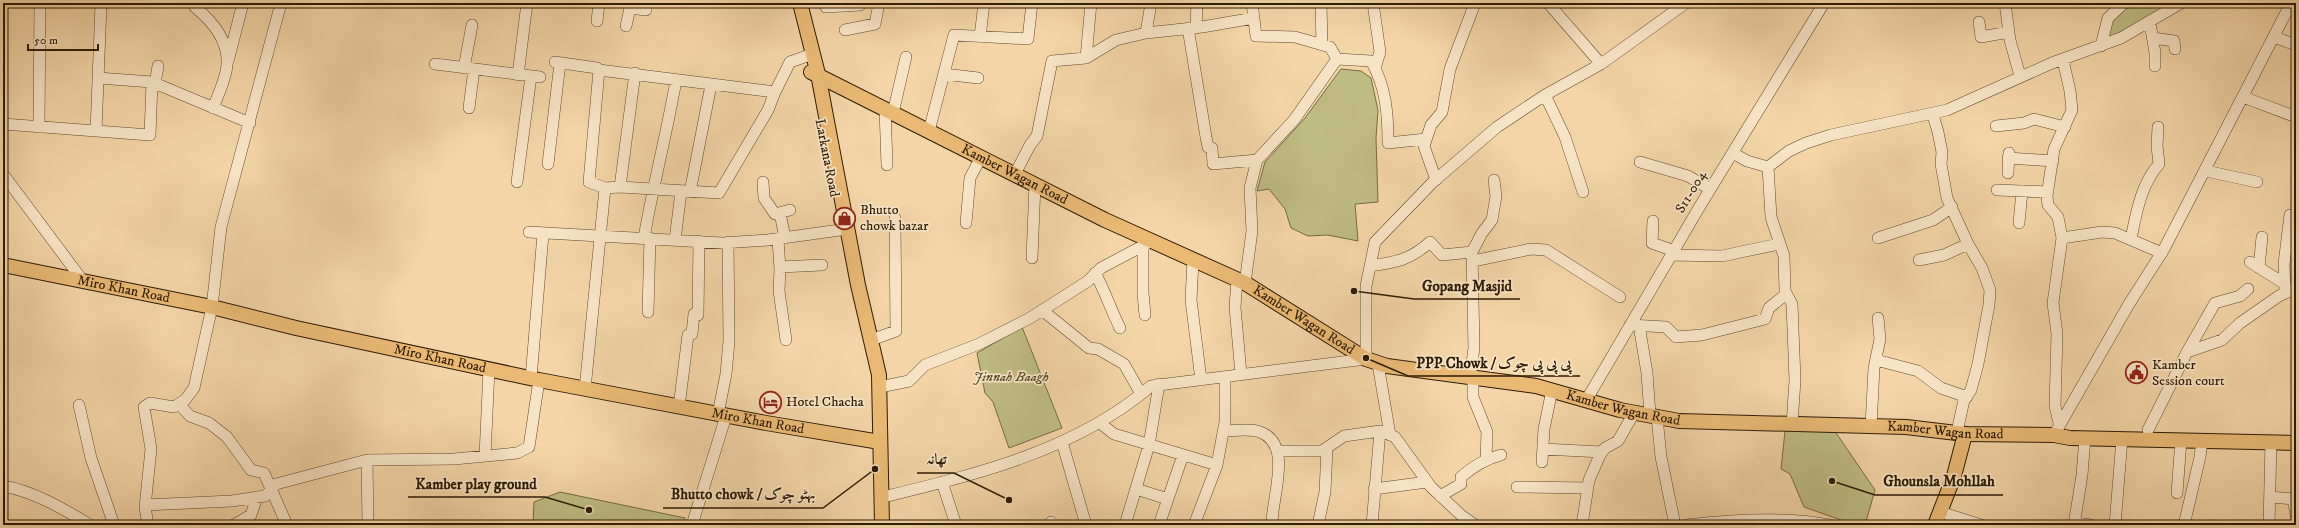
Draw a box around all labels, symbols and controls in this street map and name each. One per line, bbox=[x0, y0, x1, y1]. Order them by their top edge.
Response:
scale bar bbox=[28, 26, 98, 52]
text: 50 m bbox=[34, 33, 58, 48]
street label: Larkana Road bbox=[811, 117, 843, 199]
street label: Kamber Wagan Road bbox=[958, 140, 1071, 209]
street label: S11-004 bbox=[1671, 167, 1711, 217]
place label: Bhutto chowk bazar bbox=[860, 201, 929, 235]
shop icon: Bhutto chowk bazar bbox=[831, 205, 857, 231]
street label: Miro Khan Road bbox=[76, 271, 171, 307]
callout: Gopang Masjid bbox=[1414, 272, 1520, 299]
text: Gopang Masjid bbox=[1422, 277, 1513, 296]
street label: Kamber Wagan Road bbox=[1249, 281, 1358, 359]
street label: Miro Khan Road bbox=[392, 340, 488, 377]
callout: PPP Chowk / پی پی پی چوک bbox=[1408, 349, 1580, 376]
text: PPP Chowk / پی پی پی چوک bbox=[1416, 354, 1573, 375]
place label: Kamber Session court bbox=[2152, 356, 2225, 390]
public building icon: Kamber Session court bbox=[2123, 360, 2149, 386]
park label: Jinnah Baagh bbox=[973, 368, 1049, 386]
street label: Kamber Wagan Road bbox=[1564, 386, 1682, 430]
hotel icon: Hotel Chacha bbox=[757, 389, 783, 415]
place label: Hotel Chacha bbox=[786, 393, 864, 411]
street label: Miro Khan Road bbox=[710, 404, 806, 438]
street label: Kamber Wagan Road bbox=[1887, 418, 2004, 443]
callout: تھانہ bbox=[917, 446, 954, 473]
text: تھانہ bbox=[925, 450, 948, 469]
callout: Ghounsla Mohllah bbox=[1875, 468, 2003, 495]
callout: Kamber play ground bbox=[408, 470, 545, 497]
text: Ghounsla Mohllah bbox=[1883, 472, 1995, 491]
text: Kamber play ground bbox=[415, 475, 537, 494]
callout: Bhutto chowk / بہٹو چوک bbox=[663, 481, 823, 508]
text: Bhutto chowk / بہٹو چوک bbox=[671, 485, 815, 504]

